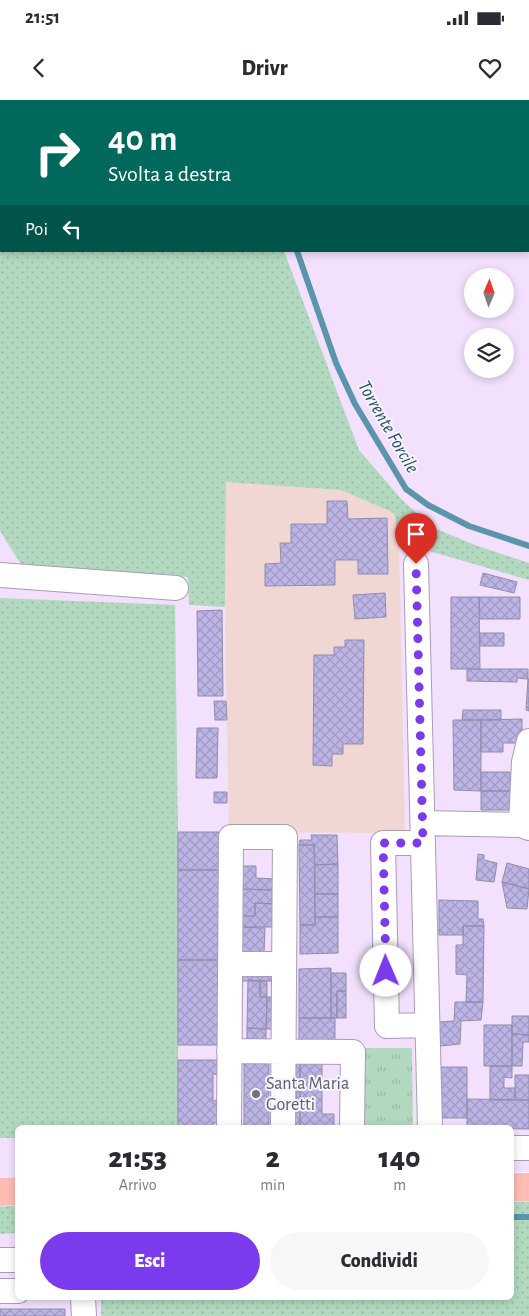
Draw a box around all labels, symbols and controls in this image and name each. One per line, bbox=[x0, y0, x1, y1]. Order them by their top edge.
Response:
text: 21:51 bbox=[25, 8, 60, 27]
icon: back bbox=[25, 54, 53, 82]
icon: heart bbox=[476, 54, 504, 82]
text: Drivr bbox=[241, 57, 288, 79]
icon: right bbox=[25, 120, 90, 185]
text: 40 m bbox=[108, 122, 177, 157]
text: Svolta a destra bbox=[108, 163, 232, 185]
icon: left bbox=[58, 215, 86, 243]
text: Poi bbox=[25, 220, 48, 239]
north arrow bbox=[464, 268, 514, 318]
map controls bbox=[464, 268, 514, 378]
button: layers bbox=[464, 328, 514, 378]
water label: Torrente Forcile bbox=[354, 377, 422, 477]
pin bbox=[395, 513, 437, 564]
icon: arrive bbox=[402, 520, 430, 548]
position arrow bbox=[359, 944, 411, 996]
place label: Santa Maria Goretti bbox=[266, 1075, 349, 1114]
marker: Santa Maria Goretti bbox=[250, 1088, 262, 1100]
text: 21:53 bbox=[108, 1143, 167, 1173]
text: 2 bbox=[266, 1143, 280, 1173]
text: 140 bbox=[379, 1143, 421, 1173]
text: Arrivo bbox=[119, 1177, 157, 1193]
text: min bbox=[260, 1177, 285, 1193]
text: m bbox=[393, 1177, 406, 1193]
button: Esci bbox=[40, 1232, 260, 1290]
button: Condividi bbox=[270, 1232, 489, 1290]

